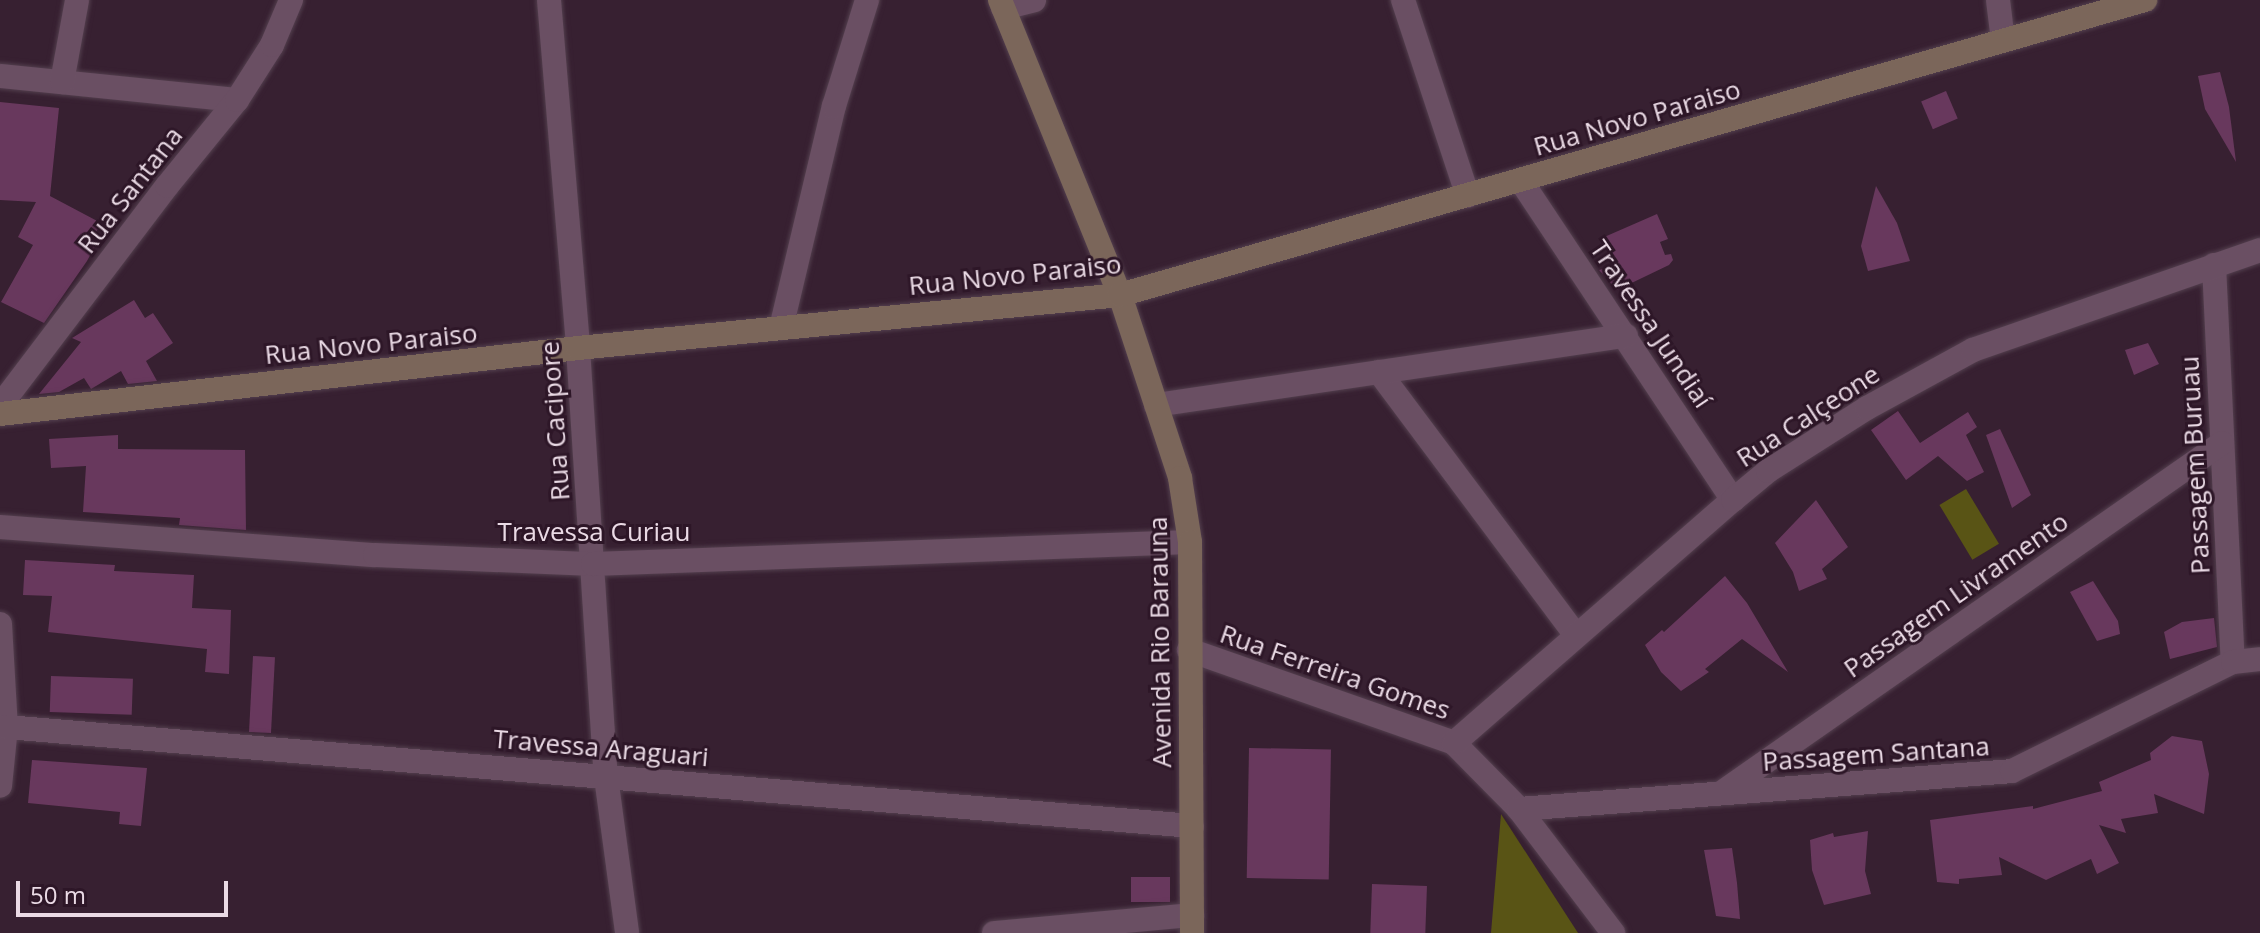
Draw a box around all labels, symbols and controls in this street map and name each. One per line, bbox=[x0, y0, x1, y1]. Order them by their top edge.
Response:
street label: Rua Novo Paraiso bbox=[1530, 74, 1744, 162]
street label: Rua Santana bbox=[71, 121, 189, 259]
street label: Travessa Jundiaí bbox=[1583, 234, 1719, 414]
street label: Rua Novo Paraiso bbox=[907, 248, 1123, 302]
street label: Rua Novo Paraiso bbox=[263, 317, 479, 371]
street label: Rua Cacipore bbox=[534, 340, 576, 502]
street label: Passagem Buruau bbox=[2174, 355, 2216, 575]
street label: Rua Calçeone bbox=[1731, 358, 1885, 474]
street label: Passagem Livramento bbox=[1838, 506, 2074, 684]
street label: Travessa Curiau bbox=[498, 516, 690, 548]
street label: Avenida Rio Barauna bbox=[1142, 516, 1178, 768]
street label: Rua Ferreira Gomes bbox=[1216, 618, 1454, 726]
street label: Travessa Araguari bbox=[492, 723, 710, 773]
street label: Passagem Santana bbox=[1761, 730, 1991, 778]
scale bar bbox=[20, 865, 232, 915]
text: 50 m bbox=[30, 878, 86, 911]

